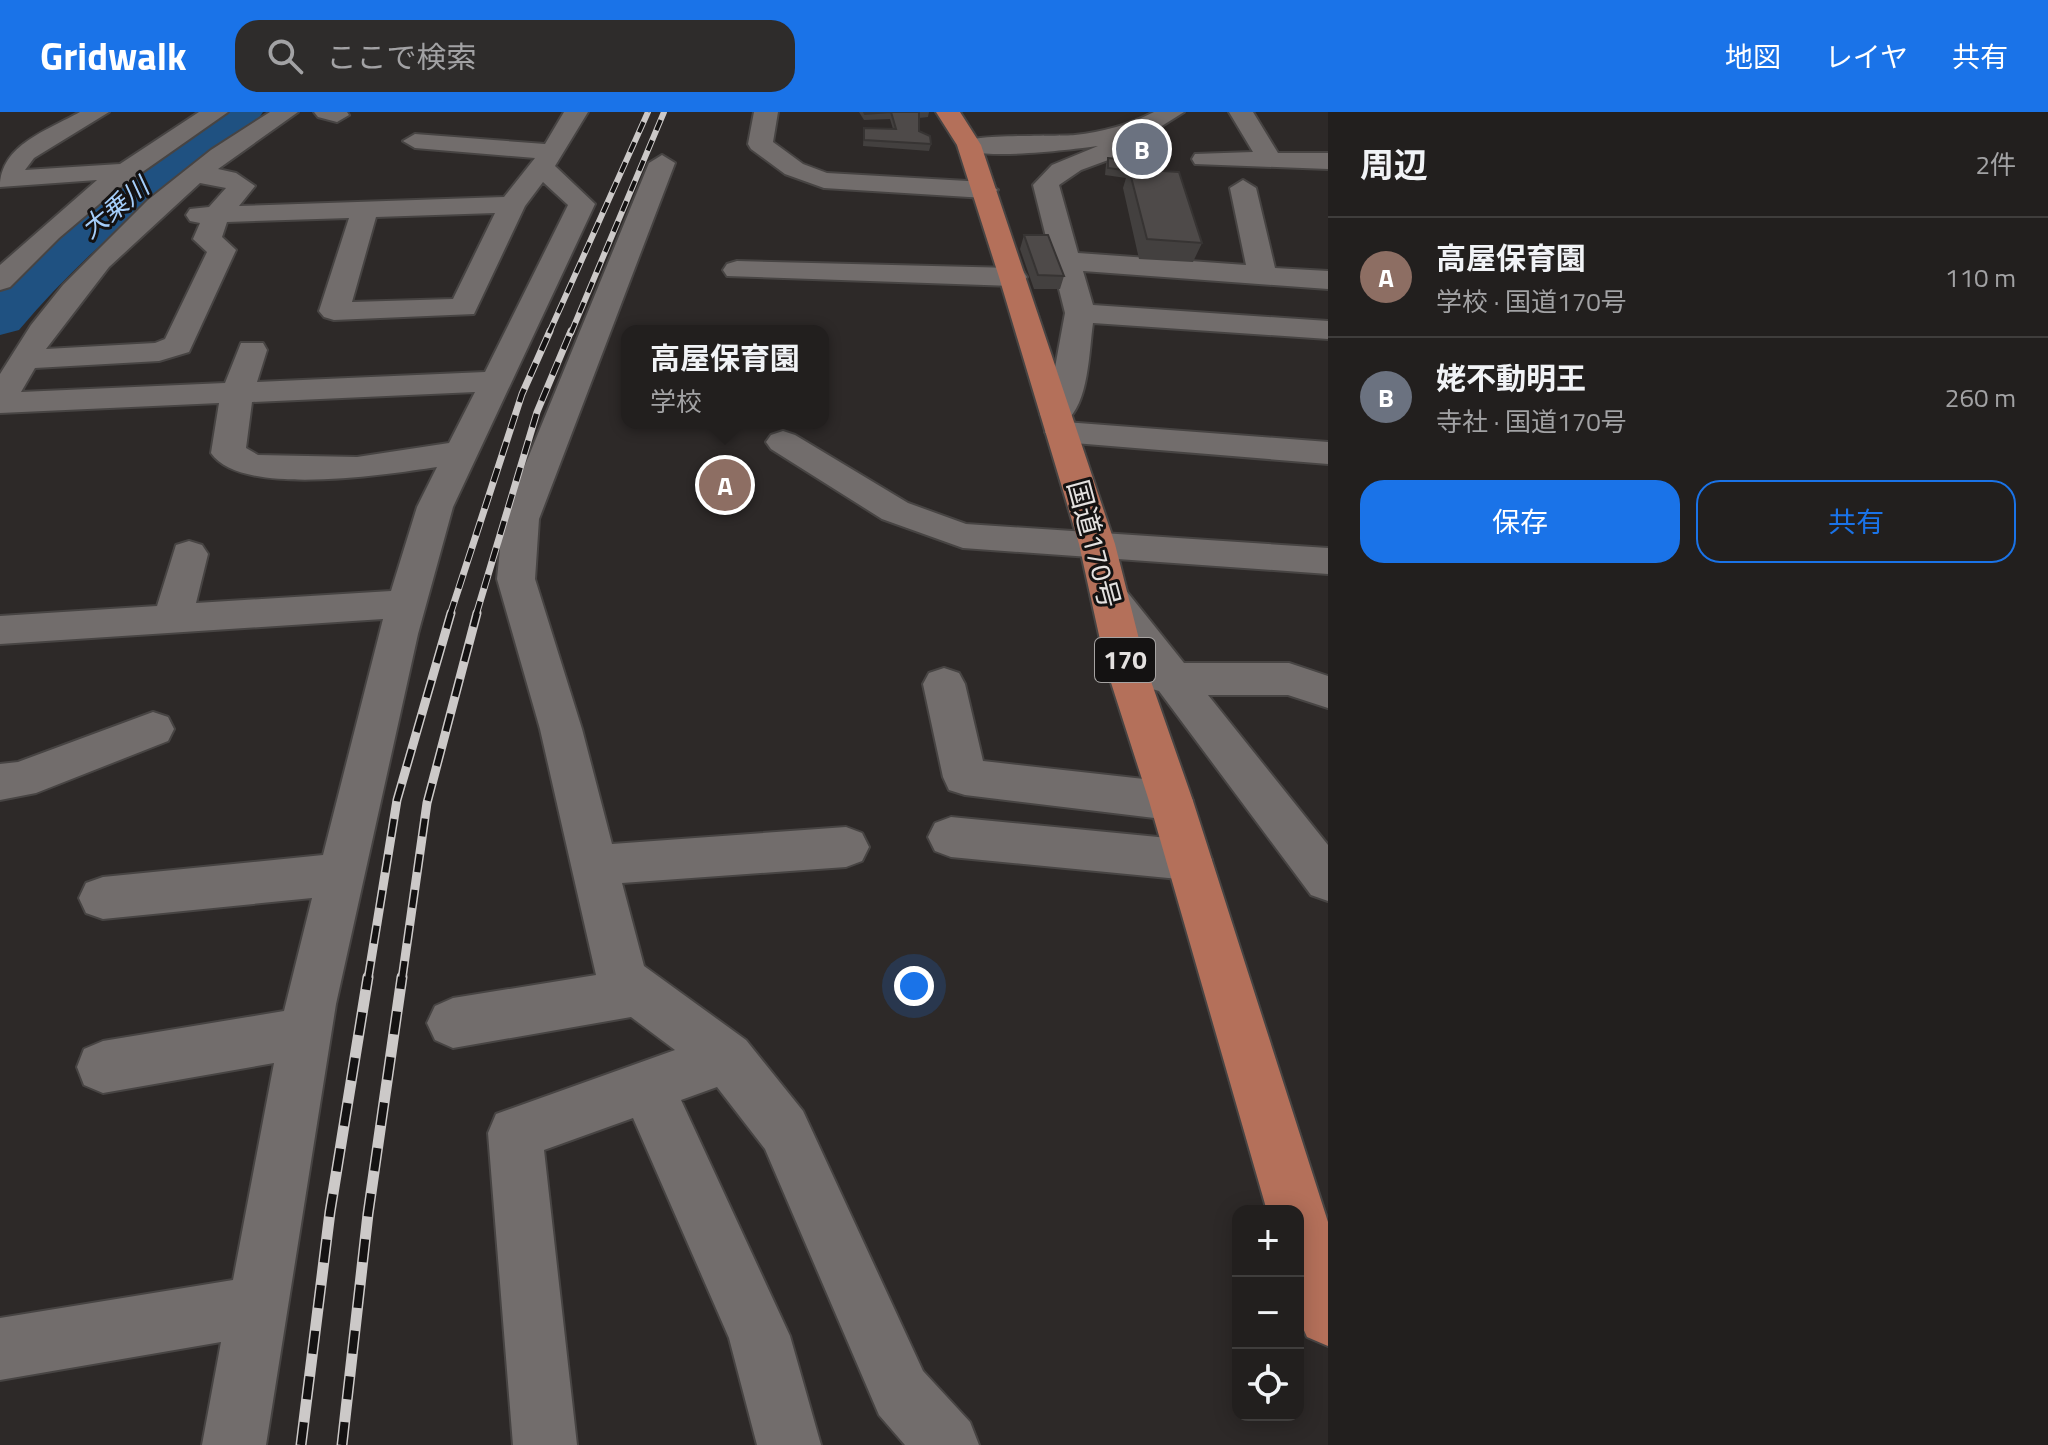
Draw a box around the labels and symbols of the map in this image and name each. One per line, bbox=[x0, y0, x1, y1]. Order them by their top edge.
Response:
pin: B bbox=[1116, 119, 1168, 179]
water label: 大乗川 bbox=[72, 166, 160, 247]
pin: A bbox=[699, 455, 751, 515]
street label: 国道170号 bbox=[1057, 475, 1132, 613]
road number: 170 bbox=[1095, 638, 1155, 682]
your location bbox=[894, 966, 934, 1006]

